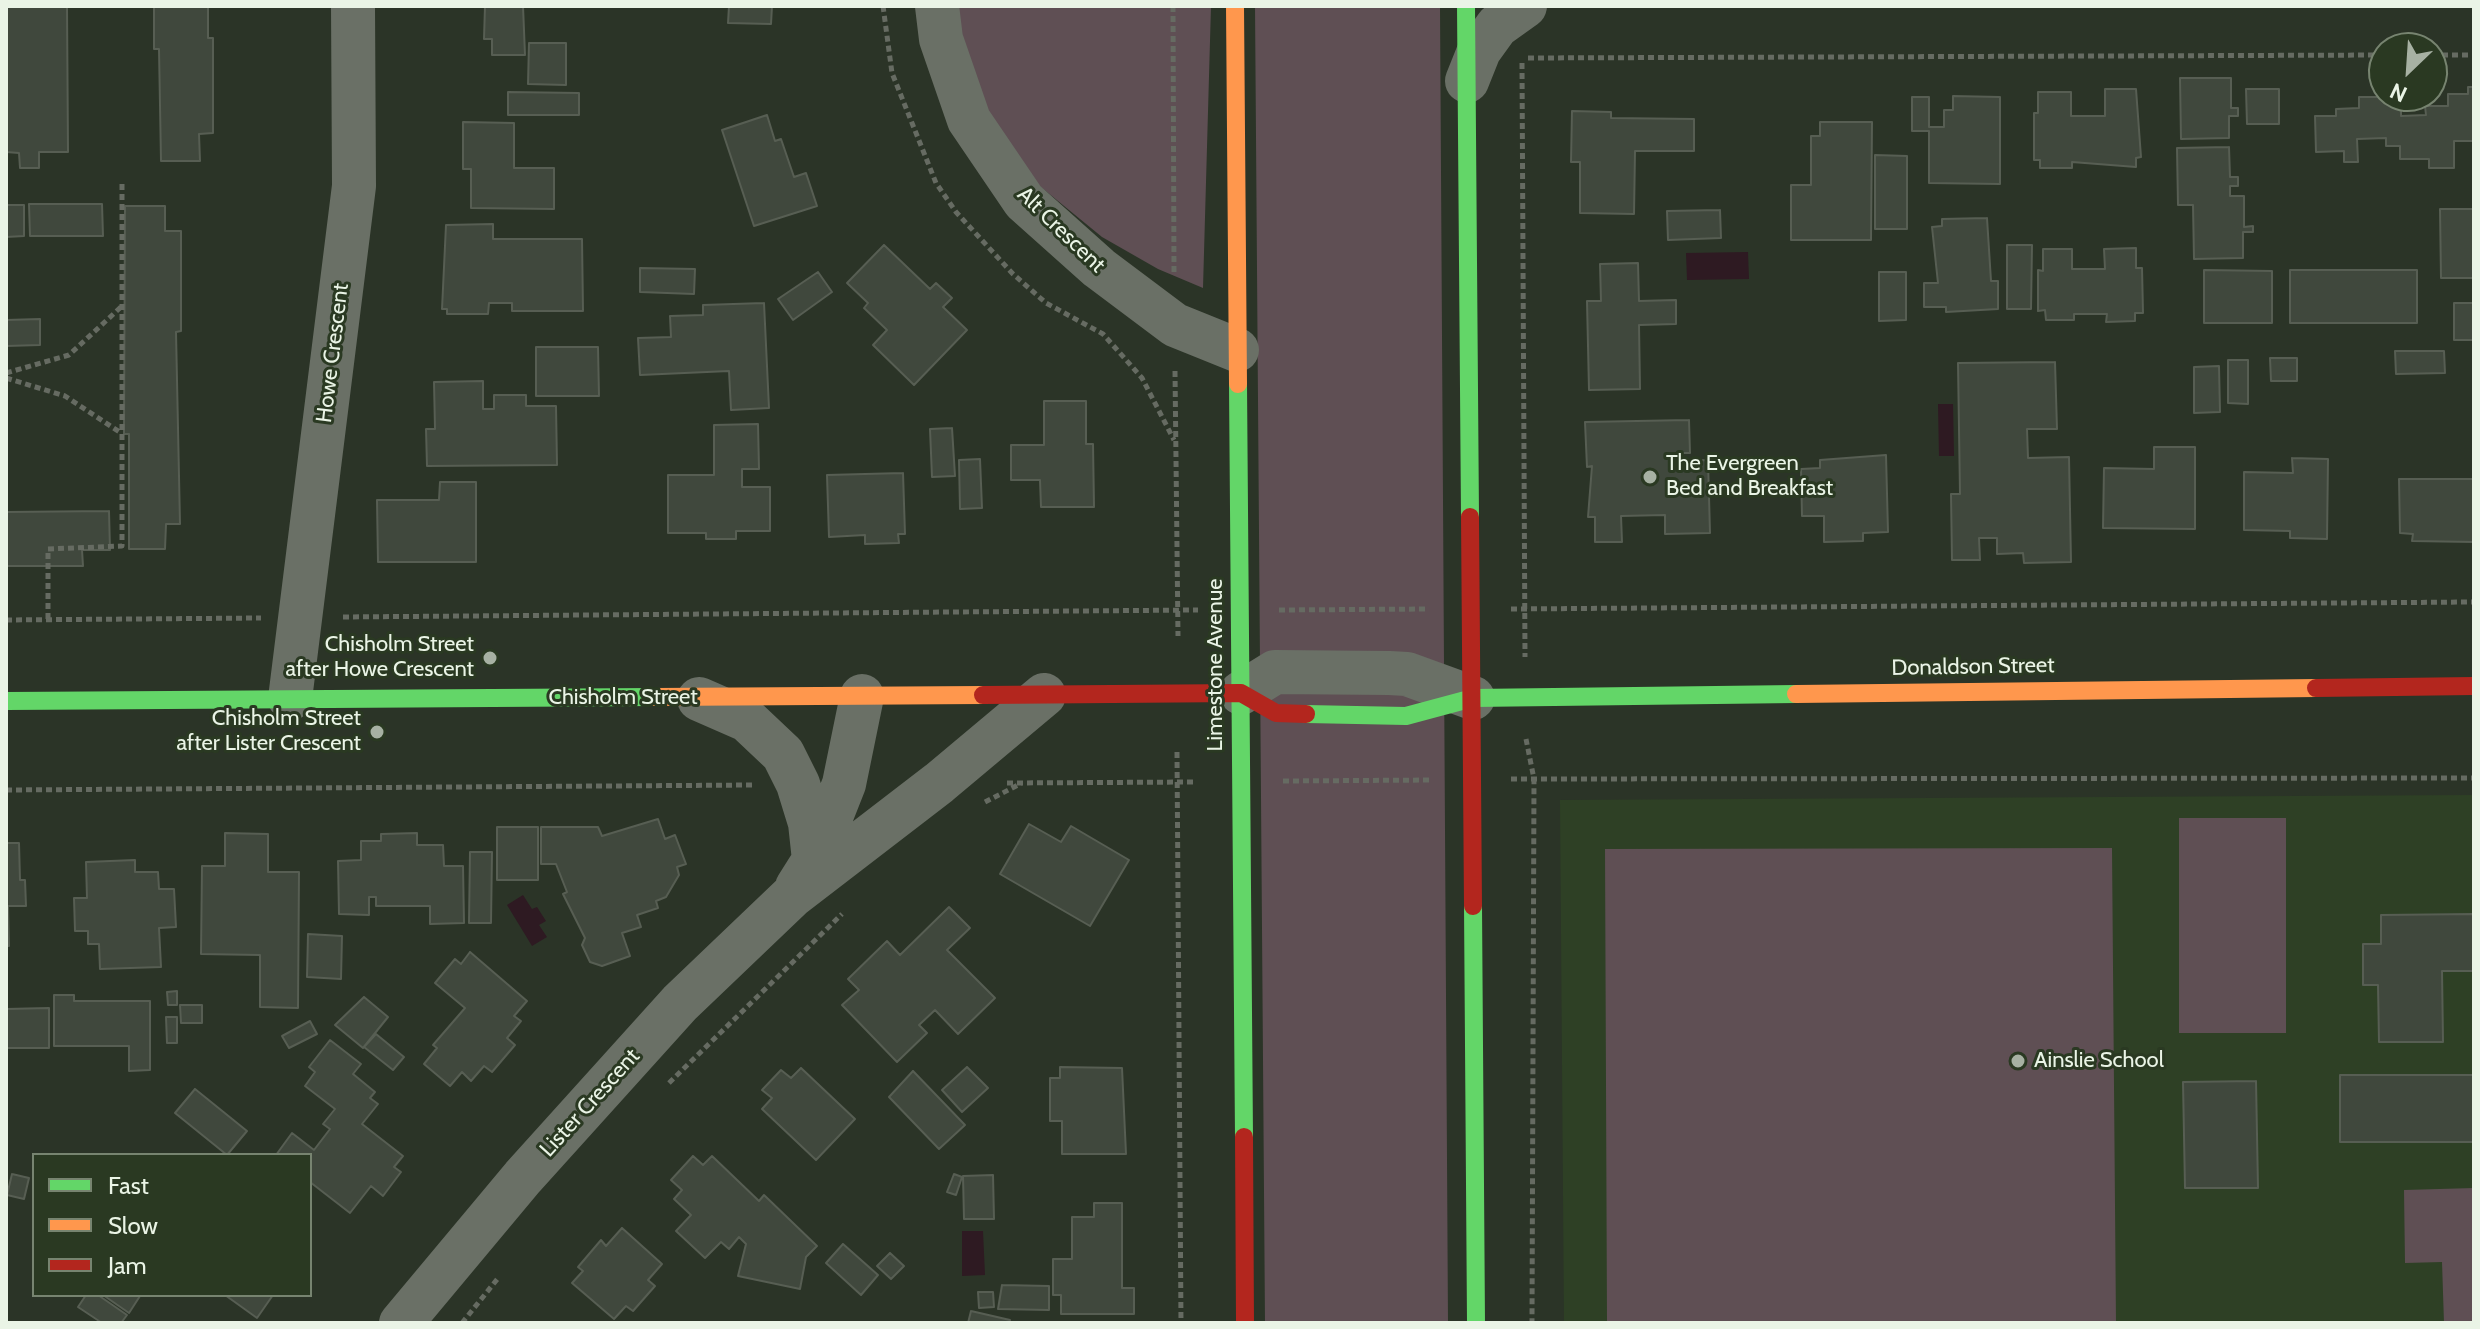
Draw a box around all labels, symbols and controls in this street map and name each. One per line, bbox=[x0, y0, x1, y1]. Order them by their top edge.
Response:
north arrow bbox=[2368, 32, 2448, 112]
text: N bbox=[2386, 77, 2411, 108]
street label: Alt Crescent bbox=[1012, 182, 1110, 278]
street label: Howe Crescent bbox=[311, 282, 355, 424]
place label: The Evergreen Bed and Breakfast bbox=[1666, 451, 1833, 502]
marker: The Evergreen Bed and Breakfast bbox=[1641, 468, 1659, 486]
street label: Limestone Avenue bbox=[1203, 578, 1229, 752]
place label: Chisholm Street after Howe Crescent bbox=[285, 632, 474, 684]
marker: Chisholm Street after Howe Crescent bbox=[481, 649, 499, 667]
street label: Donaldson Street bbox=[1891, 652, 2055, 682]
street label: Chisholm Street bbox=[548, 685, 698, 711]
place label: Chisholm Street after Lister Crescent bbox=[176, 706, 361, 758]
marker: Chisholm Street after Lister Crescent bbox=[368, 723, 386, 741]
street label: Lister Crescent bbox=[535, 1044, 645, 1162]
place label: Ainslie School bbox=[2034, 1048, 2164, 1074]
marker: Ainslie School bbox=[2009, 1052, 2027, 1070]
legend bbox=[32, 1153, 312, 1297]
text: Fast bbox=[108, 1171, 149, 1200]
text: Slow bbox=[108, 1211, 158, 1240]
text: Jam bbox=[108, 1251, 146, 1280]

